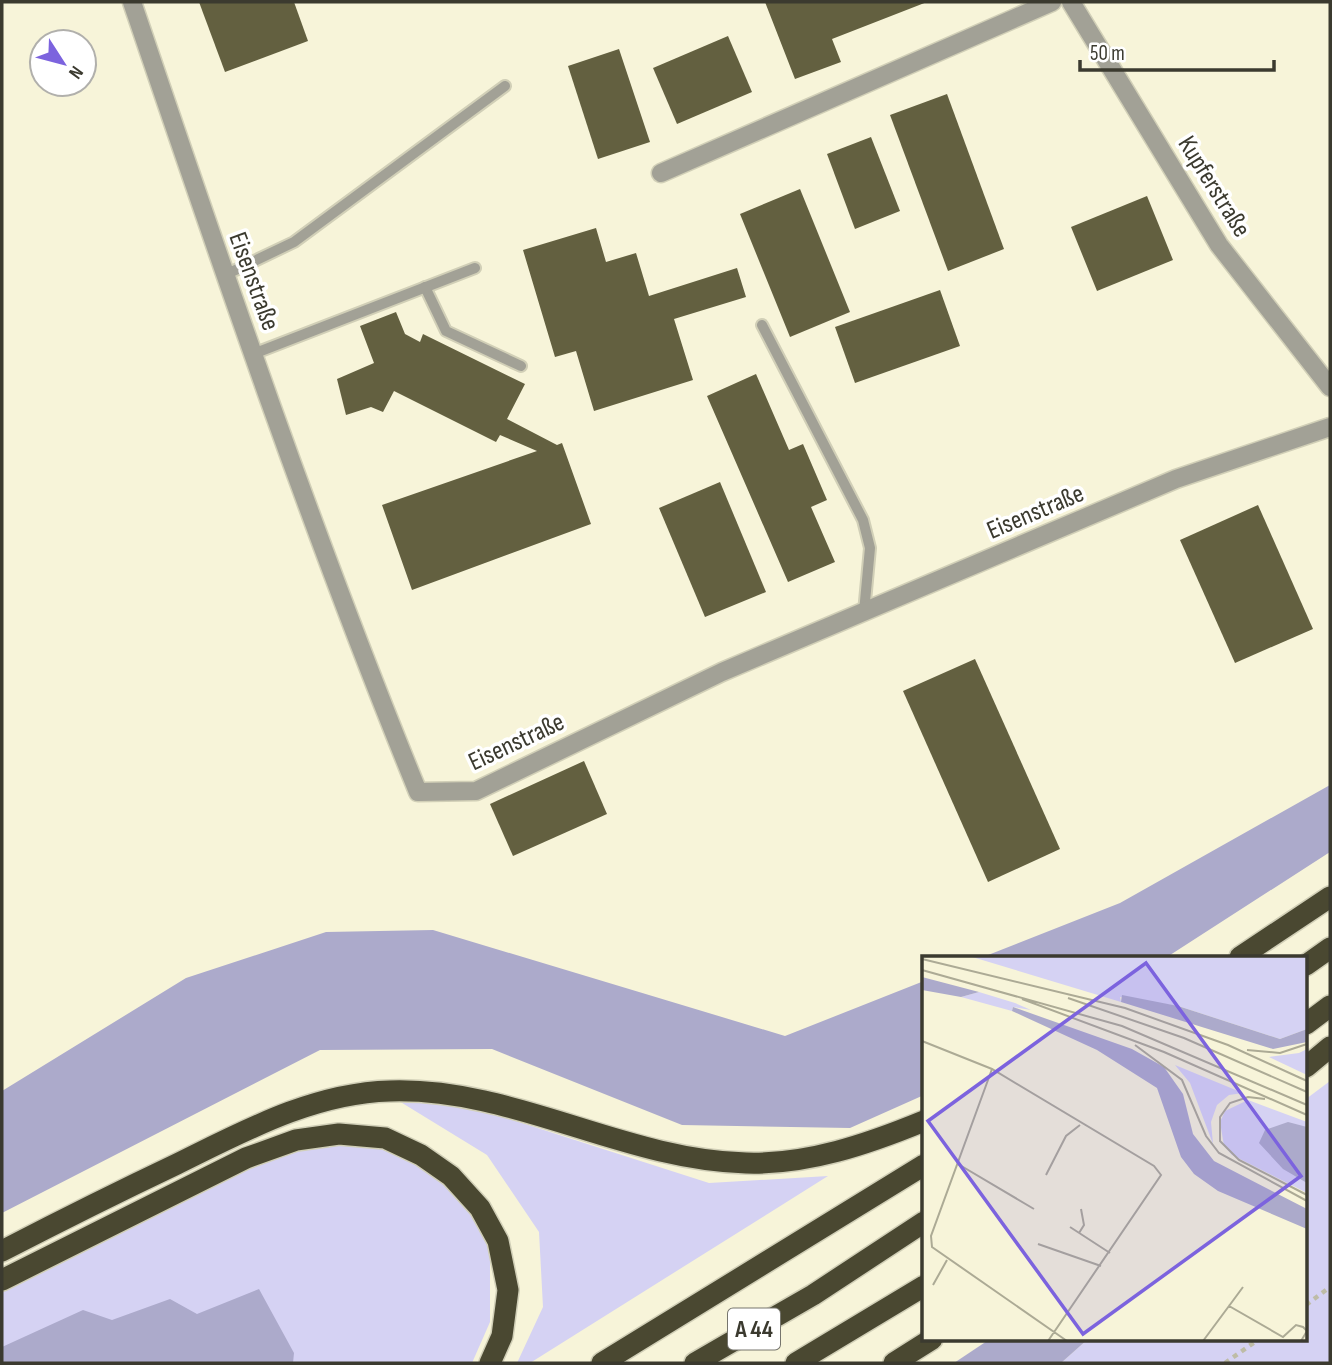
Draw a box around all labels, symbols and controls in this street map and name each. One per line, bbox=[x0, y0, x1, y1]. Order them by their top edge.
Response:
north arrow bbox=[28, 28, 98, 98]
scale bar bbox=[1080, 28, 1274, 72]
text: 50 m bbox=[1090, 41, 1125, 66]
text: N bbox=[63, 61, 88, 83]
street label: Kupferstraße bbox=[1171, 131, 1257, 243]
street label: Eisenstraße bbox=[222, 228, 286, 335]
street label: Eisenstraße bbox=[983, 478, 1089, 547]
street label: Eisenstraße bbox=[464, 707, 569, 778]
inset map bbox=[922, 956, 1308, 1340]
road number: A 44 bbox=[728, 1308, 780, 1350]

